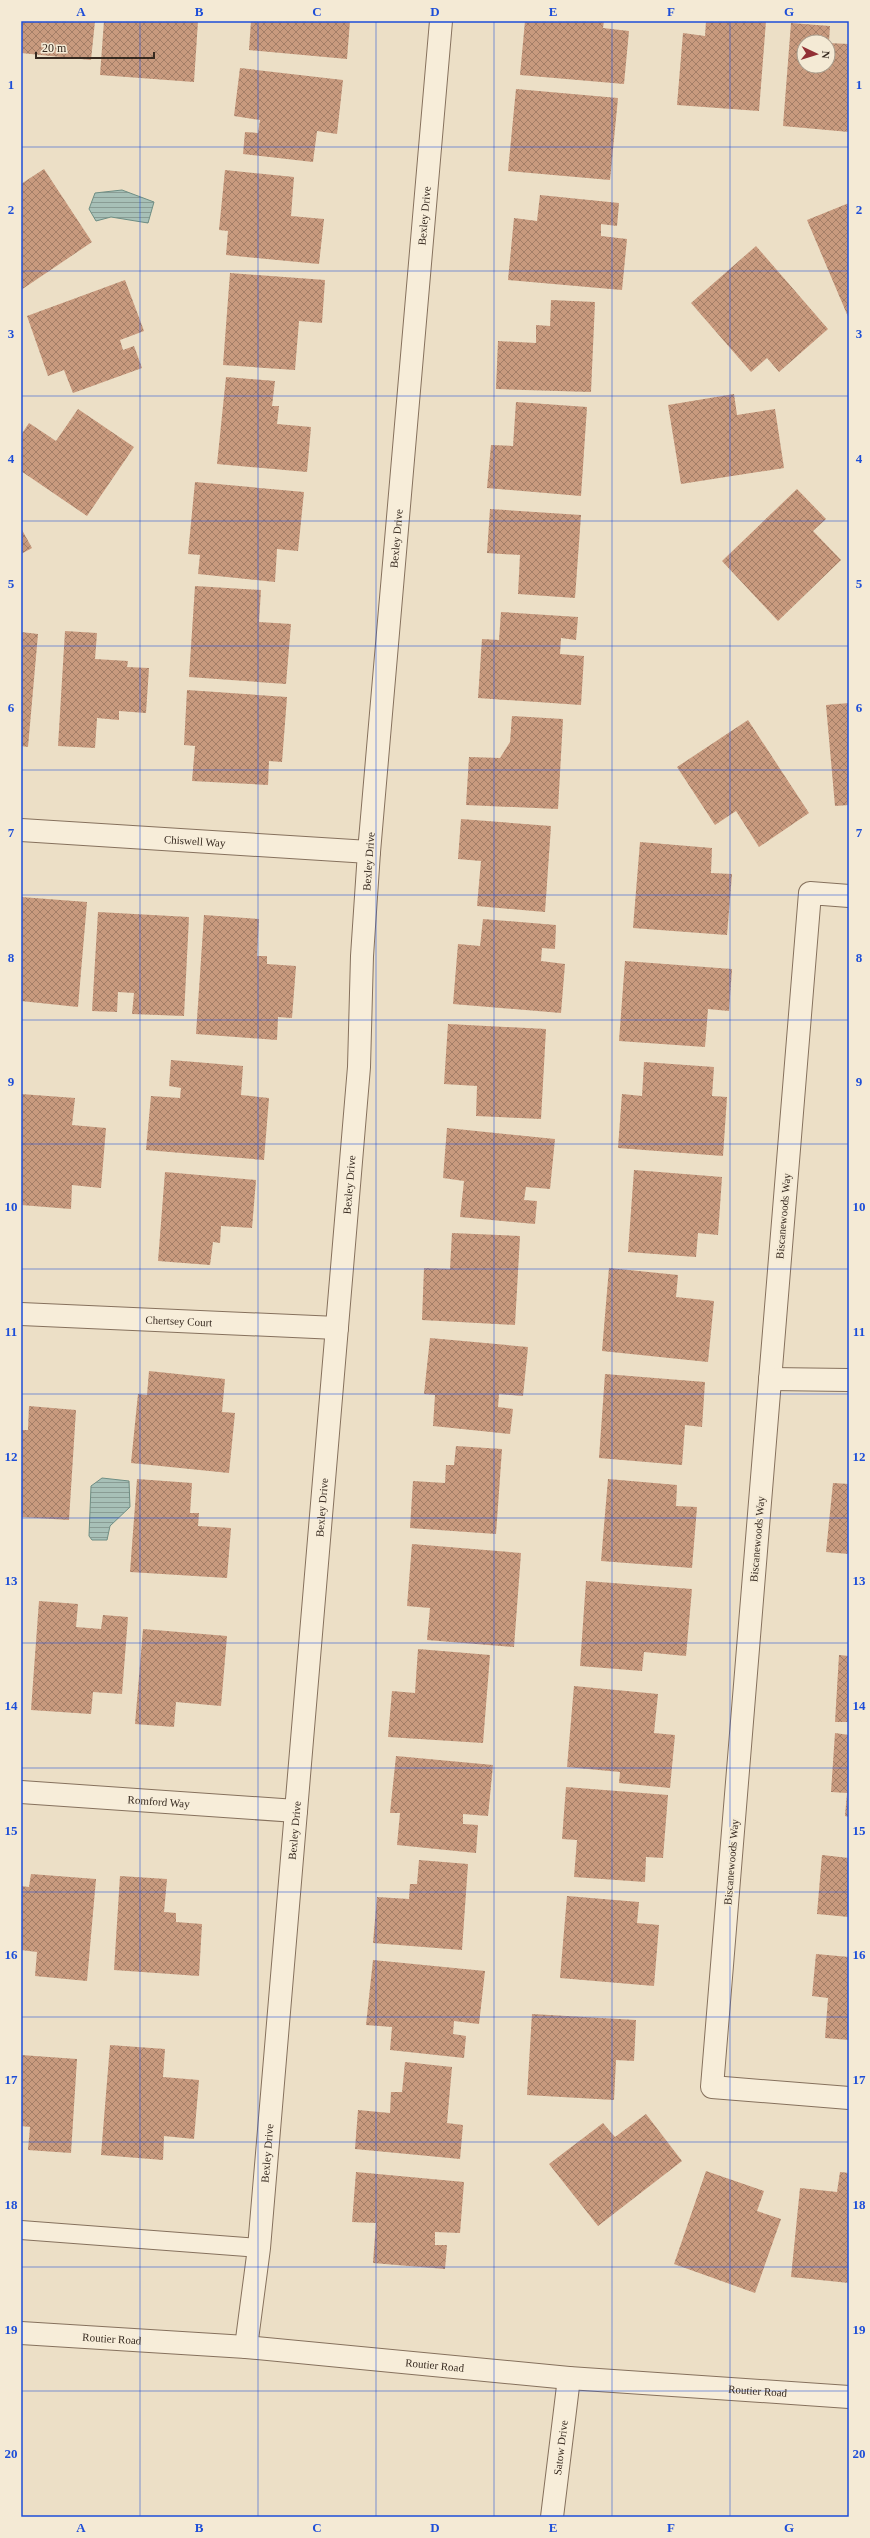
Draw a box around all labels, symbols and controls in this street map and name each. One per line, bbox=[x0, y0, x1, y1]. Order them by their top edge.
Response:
text: A bbox=[76, 4, 86, 19]
text: B bbox=[195, 4, 204, 19]
text: C bbox=[312, 4, 322, 19]
text: D bbox=[430, 4, 440, 19]
text: E bbox=[549, 4, 557, 19]
text: F bbox=[667, 4, 675, 19]
text: G bbox=[784, 4, 794, 19]
scale bar bbox=[36, 34, 154, 60]
north arrow bbox=[796, 34, 836, 74]
text: 20 m bbox=[42, 41, 67, 55]
text: N bbox=[820, 50, 832, 59]
text: 1 bbox=[8, 77, 14, 92]
text: 1 bbox=[856, 77, 862, 92]
street label: Bexley Drive bbox=[416, 186, 433, 246]
text: 2 bbox=[8, 202, 14, 217]
text: 2 bbox=[856, 202, 862, 217]
text: 3 bbox=[8, 326, 15, 341]
text: 3 bbox=[856, 326, 863, 341]
text: 4 bbox=[8, 451, 15, 466]
text: 4 bbox=[856, 451, 863, 466]
street label: Bexley Drive bbox=[388, 509, 405, 568]
text: 5 bbox=[8, 576, 15, 591]
text: 5 bbox=[856, 576, 863, 591]
text: 6 bbox=[8, 700, 15, 715]
text: 6 bbox=[856, 700, 863, 715]
text: 7 bbox=[8, 825, 15, 840]
text: 7 bbox=[856, 825, 863, 840]
street label: Bexley Drive bbox=[360, 831, 377, 891]
street label: Chiswell Way bbox=[164, 833, 226, 849]
text: 8 bbox=[8, 950, 15, 965]
text: 8 bbox=[856, 950, 863, 965]
text: 9 bbox=[8, 1074, 15, 1089]
text: 9 bbox=[856, 1074, 863, 1089]
street label: Bexley Drive bbox=[341, 1155, 358, 1215]
street label: Biscanewoods Way bbox=[773, 1172, 793, 1259]
text: 10 bbox=[5, 1199, 18, 1214]
text: 10 bbox=[853, 1199, 866, 1214]
street label: Chertsey Court bbox=[145, 1314, 213, 1328]
text: 11 bbox=[5, 1324, 17, 1339]
text: 11 bbox=[853, 1324, 865, 1339]
text: 12 bbox=[5, 1449, 18, 1464]
text: 12 bbox=[853, 1449, 866, 1464]
street label: Bexley Drive bbox=[313, 1477, 330, 1537]
street label: Biscanewoods Way bbox=[747, 1495, 767, 1582]
text: 13 bbox=[5, 1573, 18, 1588]
text: 13 bbox=[853, 1573, 866, 1588]
text: 14 bbox=[5, 1698, 18, 1713]
text: 14 bbox=[853, 1698, 866, 1713]
street label: Romford Way bbox=[127, 1793, 191, 1810]
street label: Bexley Drive bbox=[286, 1800, 303, 1860]
street label: Biscanewoods Way bbox=[721, 1818, 741, 1905]
text: 15 bbox=[5, 1823, 18, 1838]
text: 15 bbox=[853, 1823, 866, 1838]
text: 16 bbox=[5, 1947, 18, 1962]
text: 16 bbox=[853, 1947, 866, 1962]
text: 17 bbox=[5, 2072, 18, 2087]
text: 17 bbox=[853, 2072, 866, 2087]
street label: Bexley Drive bbox=[259, 2123, 276, 2183]
text: 18 bbox=[5, 2197, 18, 2212]
text: 18 bbox=[853, 2197, 866, 2212]
text: 19 bbox=[5, 2322, 18, 2337]
text: 19 bbox=[853, 2322, 866, 2337]
street label: Routier Road bbox=[82, 2331, 142, 2347]
street label: Routier Road bbox=[405, 2356, 465, 2374]
street label: Routier Road bbox=[728, 2383, 788, 2399]
street label: Satow Drive bbox=[551, 2419, 570, 2476]
text: 20 bbox=[5, 2446, 18, 2461]
text: 20 bbox=[853, 2446, 866, 2461]
text: A bbox=[76, 2520, 86, 2535]
text: B bbox=[195, 2520, 204, 2535]
text: C bbox=[312, 2520, 322, 2535]
text: D bbox=[430, 2520, 440, 2535]
text: E bbox=[549, 2520, 557, 2535]
text: F bbox=[667, 2520, 675, 2535]
text: G bbox=[784, 2520, 794, 2535]

